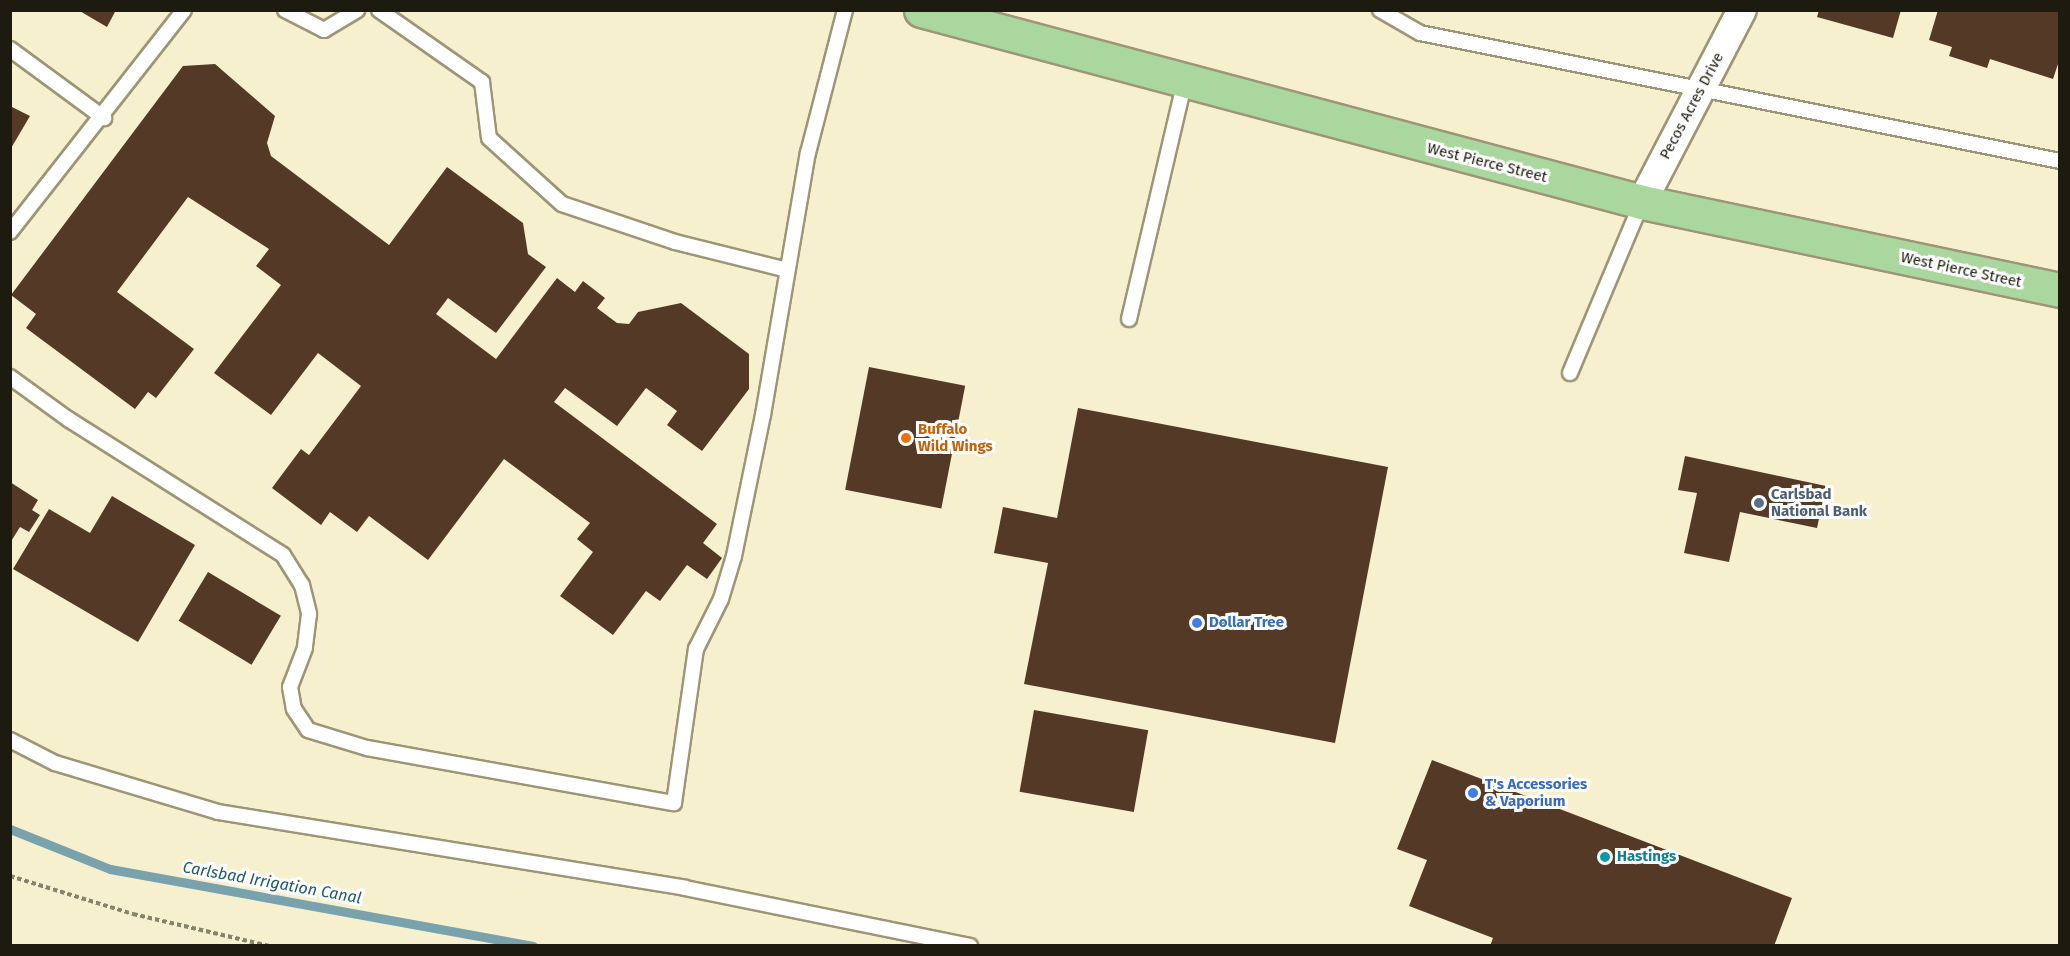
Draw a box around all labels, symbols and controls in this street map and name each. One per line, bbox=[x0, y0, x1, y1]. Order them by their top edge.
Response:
street label: Pecos Acres Drive bbox=[1656, 49, 1728, 163]
street label: West Pierce Street bbox=[1425, 139, 1549, 187]
street label: West Pierce Street bbox=[1899, 248, 2023, 292]
place label: Buffalo Wild Wings bbox=[918, 420, 993, 455]
marker: Buffalo Wild Wings bbox=[899, 431, 913, 445]
place label: Carlsbad National Bank bbox=[1771, 485, 1867, 520]
marker: Carlsbad National Bank bbox=[1752, 496, 1766, 510]
place label: Dollar Tree bbox=[1209, 614, 1284, 632]
marker: Dollar Tree bbox=[1190, 616, 1204, 630]
place label: T's Accessories & Vaporium bbox=[1485, 775, 1587, 810]
marker: T's Accessories & Vaporium bbox=[1466, 786, 1480, 800]
place label: Hastings bbox=[1617, 848, 1676, 866]
marker: Hastings bbox=[1598, 850, 1612, 864]
water label: Carlsbad Irrigation Canal bbox=[181, 858, 363, 908]

